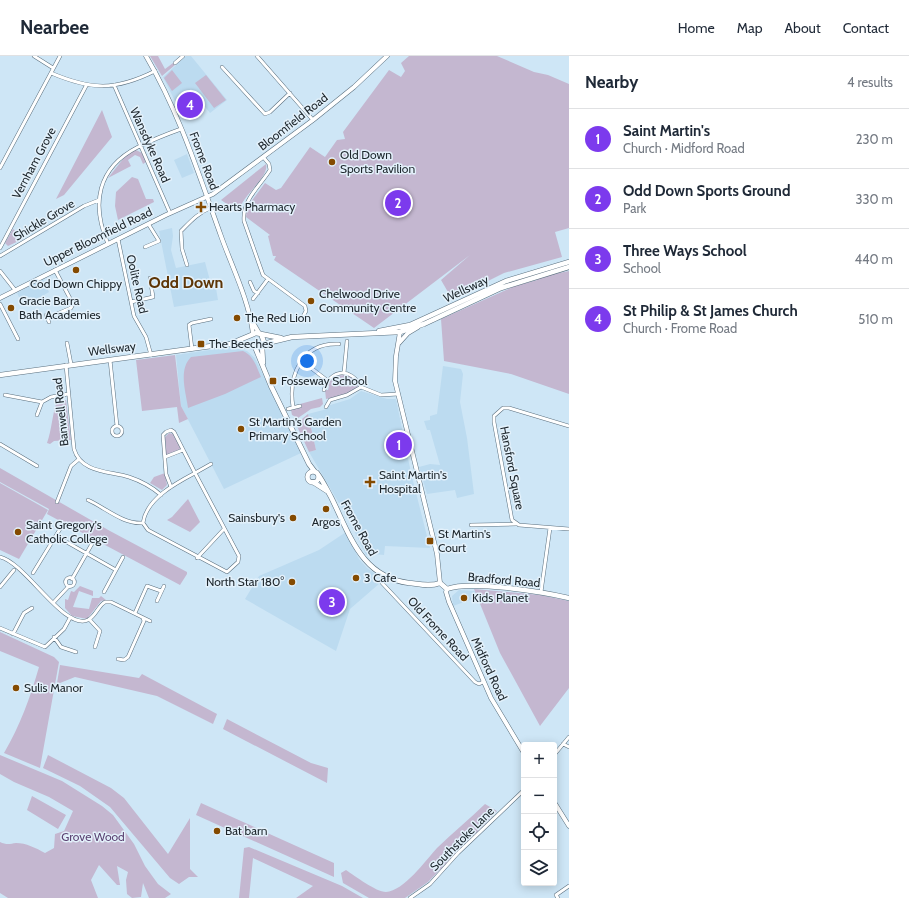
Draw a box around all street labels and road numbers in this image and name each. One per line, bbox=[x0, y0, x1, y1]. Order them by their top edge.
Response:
street label: Bloomfield Road bbox=[255, 90, 331, 153]
street label: Wansdyke Road bbox=[127, 105, 174, 185]
street label: Vernham Grove bbox=[8, 124, 59, 201]
street label: Frome Road bbox=[186, 129, 222, 192]
street label: Shickle Grove bbox=[11, 196, 77, 244]
street label: Upper Bloomfield Road bbox=[41, 204, 154, 269]
street label: Oolite Road bbox=[123, 253, 152, 315]
street label: Wellsway bbox=[441, 272, 491, 305]
street label: Wellsway bbox=[87, 338, 137, 359]
street label: Banwell Road bbox=[49, 377, 72, 447]
street label: Hansford Square bbox=[497, 425, 528, 511]
street label: Frome Road bbox=[338, 497, 381, 558]
street label: Bradford Road bbox=[467, 569, 541, 590]
street label: Old Frome Road bbox=[405, 593, 472, 664]
street label: Midford Road bbox=[468, 635, 511, 703]
street label: Southstoke Lane bbox=[426, 803, 497, 874]

